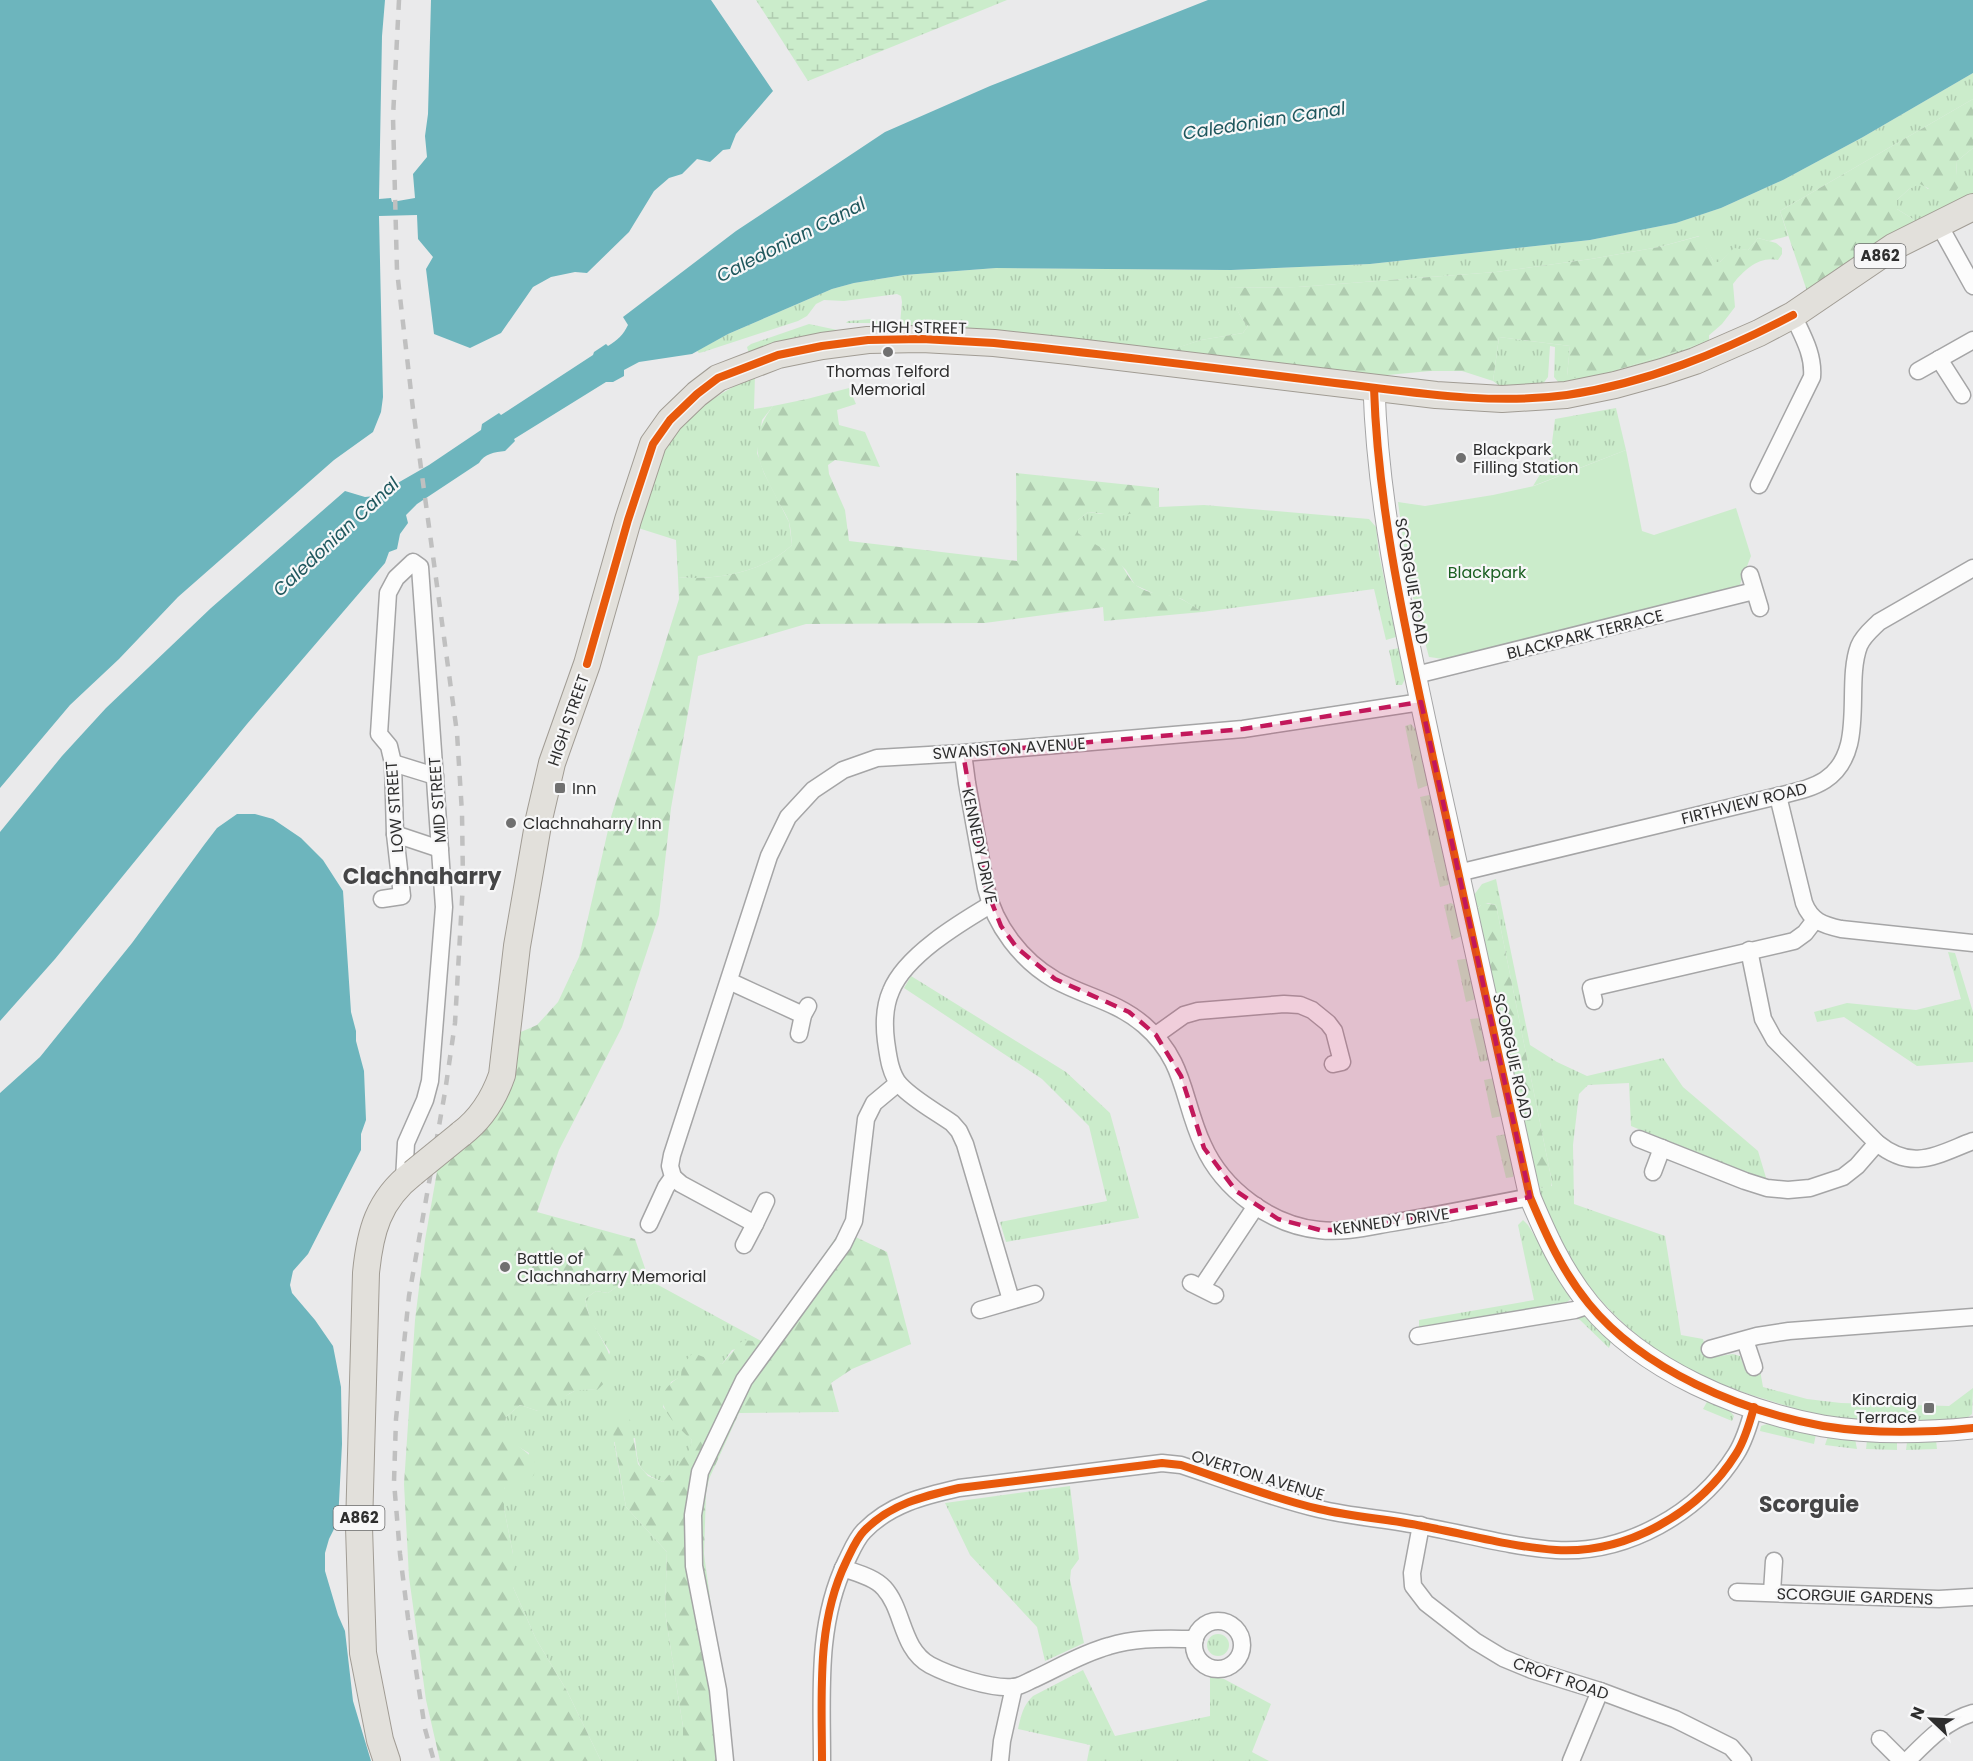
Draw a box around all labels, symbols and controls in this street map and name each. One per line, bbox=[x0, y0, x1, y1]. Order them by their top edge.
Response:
water label: Caledonian Canal bbox=[1181, 95, 1348, 146]
water label: Caledonian Canal bbox=[712, 191, 870, 288]
road number: A862 bbox=[1854, 244, 1906, 268]
street label: HIGH STREET bbox=[871, 315, 967, 340]
marker: Thomas Telford Memorial bbox=[881, 345, 895, 359]
place label: Thomas Telford Memorial bbox=[826, 360, 950, 401]
place label: Blackpark Filling Station bbox=[1473, 438, 1578, 479]
marker: Blackpark Filling Station bbox=[1454, 451, 1468, 465]
water label: Caledonian Canal bbox=[267, 471, 405, 602]
street label: SCORGUIE ROAD bbox=[1389, 516, 1434, 646]
park label: Blackpark bbox=[1448, 561, 1527, 584]
street label: BLACKPARK TERRACE bbox=[1504, 604, 1666, 665]
street label: HIGH STREET bbox=[542, 671, 595, 769]
street label: SWANSTON AVENUE bbox=[932, 732, 1086, 765]
street label: MID STREET bbox=[423, 756, 452, 844]
street label: LOW STREET bbox=[380, 760, 409, 854]
place label: Inn bbox=[572, 777, 596, 800]
street label: FIRTHVIEW ROAD bbox=[1679, 777, 1809, 830]
marker: Inn bbox=[553, 781, 567, 795]
street label: KENNEDY DRIVE bbox=[956, 786, 1003, 906]
place label: Clachnaharry Inn bbox=[523, 812, 662, 835]
marker: Clachnaharry Inn bbox=[504, 816, 518, 830]
district label: Clachnaharry bbox=[343, 861, 501, 892]
street label: SCORGUIE ROAD bbox=[1487, 991, 1538, 1121]
street label: KENNEDY DRIVE bbox=[1331, 1202, 1451, 1241]
place label: Battle of Clachnaharry Memorial bbox=[517, 1247, 706, 1288]
marker: Battle of Clachnaharry Memorial bbox=[498, 1260, 512, 1274]
place label: Kincraig Terrace bbox=[1852, 1388, 1917, 1429]
marker: Kincraig Terrace bbox=[1922, 1401, 1936, 1415]
street label: OVERTON AVENUE bbox=[1188, 1444, 1327, 1507]
district label: Scorguie bbox=[1759, 1489, 1859, 1520]
road number: A862 bbox=[334, 1506, 385, 1530]
street label: SCORGUIE GARDENS bbox=[1776, 1582, 1934, 1611]
street label: CROFT ROAD bbox=[1510, 1651, 1612, 1706]
north arrow bbox=[1901, 1689, 1961, 1749]
text: N bbox=[1905, 1703, 1931, 1723]

